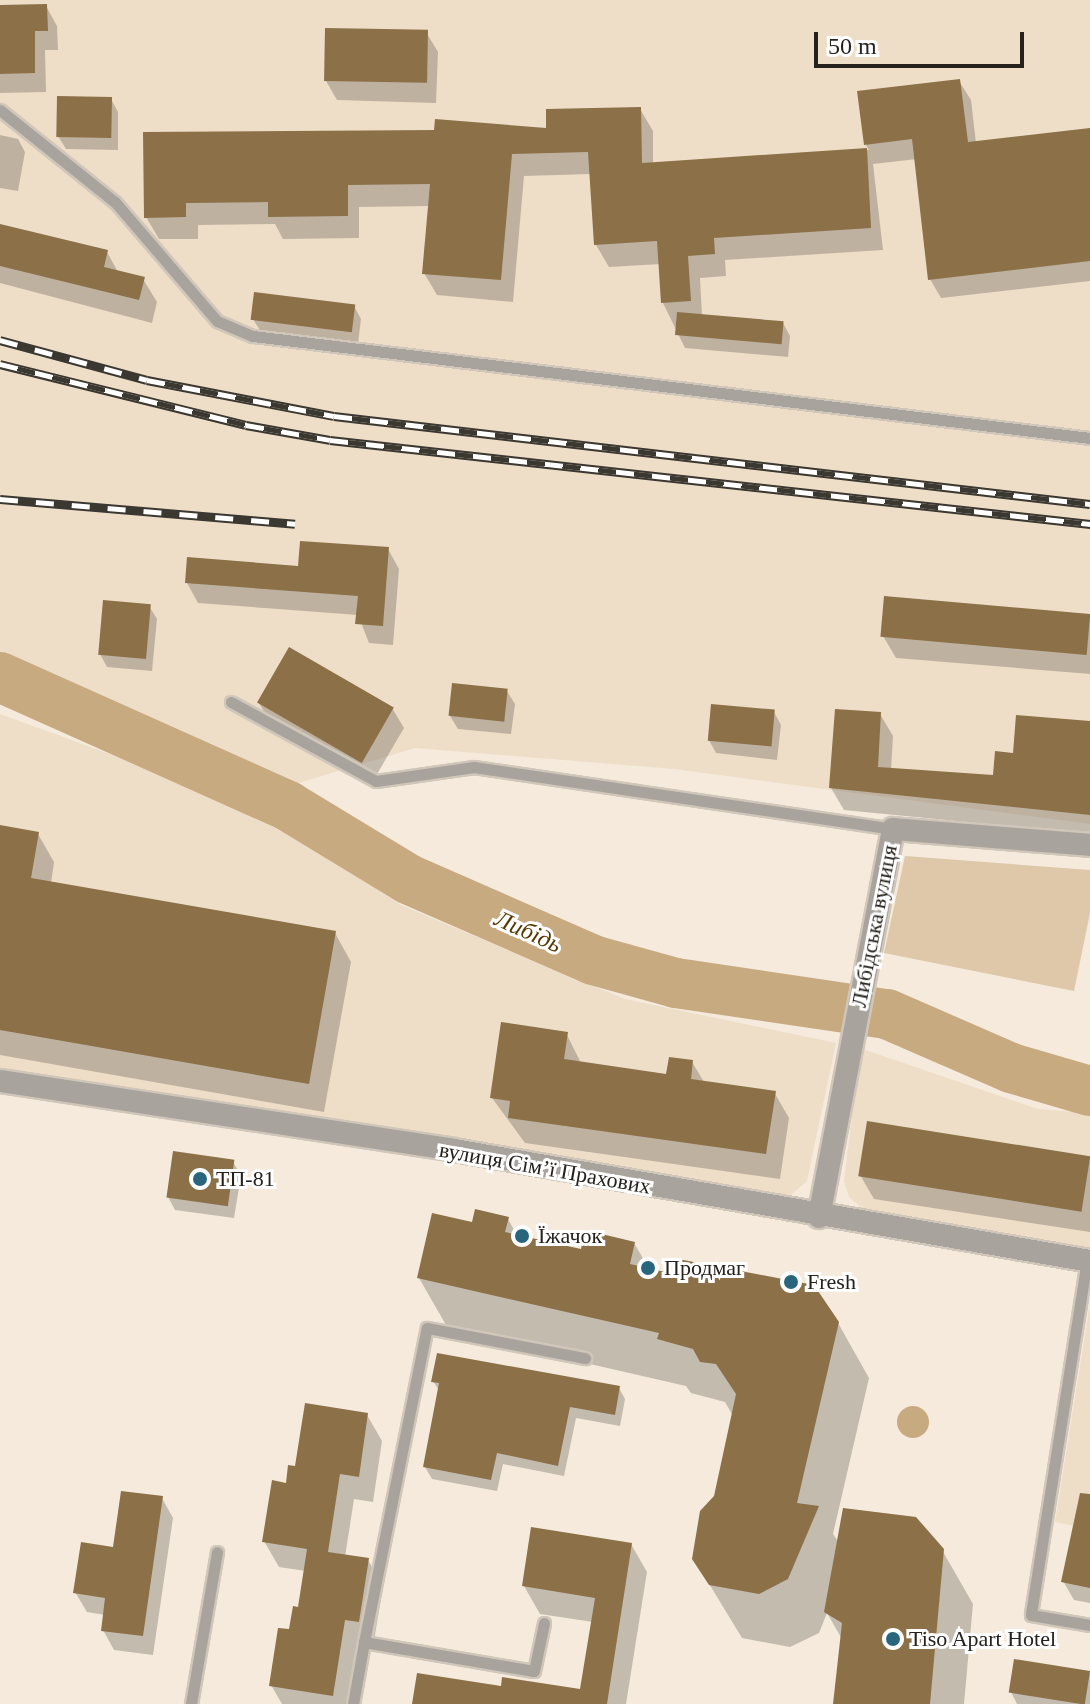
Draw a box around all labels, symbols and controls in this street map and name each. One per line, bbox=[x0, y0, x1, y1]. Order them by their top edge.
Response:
scale bar bbox=[818, 16, 1028, 66]
text: 50 m bbox=[828, 33, 877, 59]
street label: Либідська вулиця bbox=[845, 843, 903, 1009]
water label: Либідь bbox=[490, 905, 566, 959]
street label: вулиця Сімʼї Прахових bbox=[437, 1136, 653, 1200]
place label: ТП-81 bbox=[216, 1166, 275, 1192]
marker: ТП-81 bbox=[191, 1170, 209, 1188]
place label: Їжачок bbox=[538, 1223, 602, 1249]
marker: Їжачок bbox=[513, 1227, 531, 1245]
place label: Продмаг bbox=[664, 1255, 745, 1281]
marker: Продмаг bbox=[639, 1259, 657, 1277]
place label: Fresh bbox=[807, 1269, 856, 1295]
marker: Fresh bbox=[782, 1273, 800, 1291]
place label: Tiso Apart Hotel bbox=[909, 1626, 1057, 1652]
marker: Tiso Apart Hotel bbox=[884, 1630, 902, 1648]

